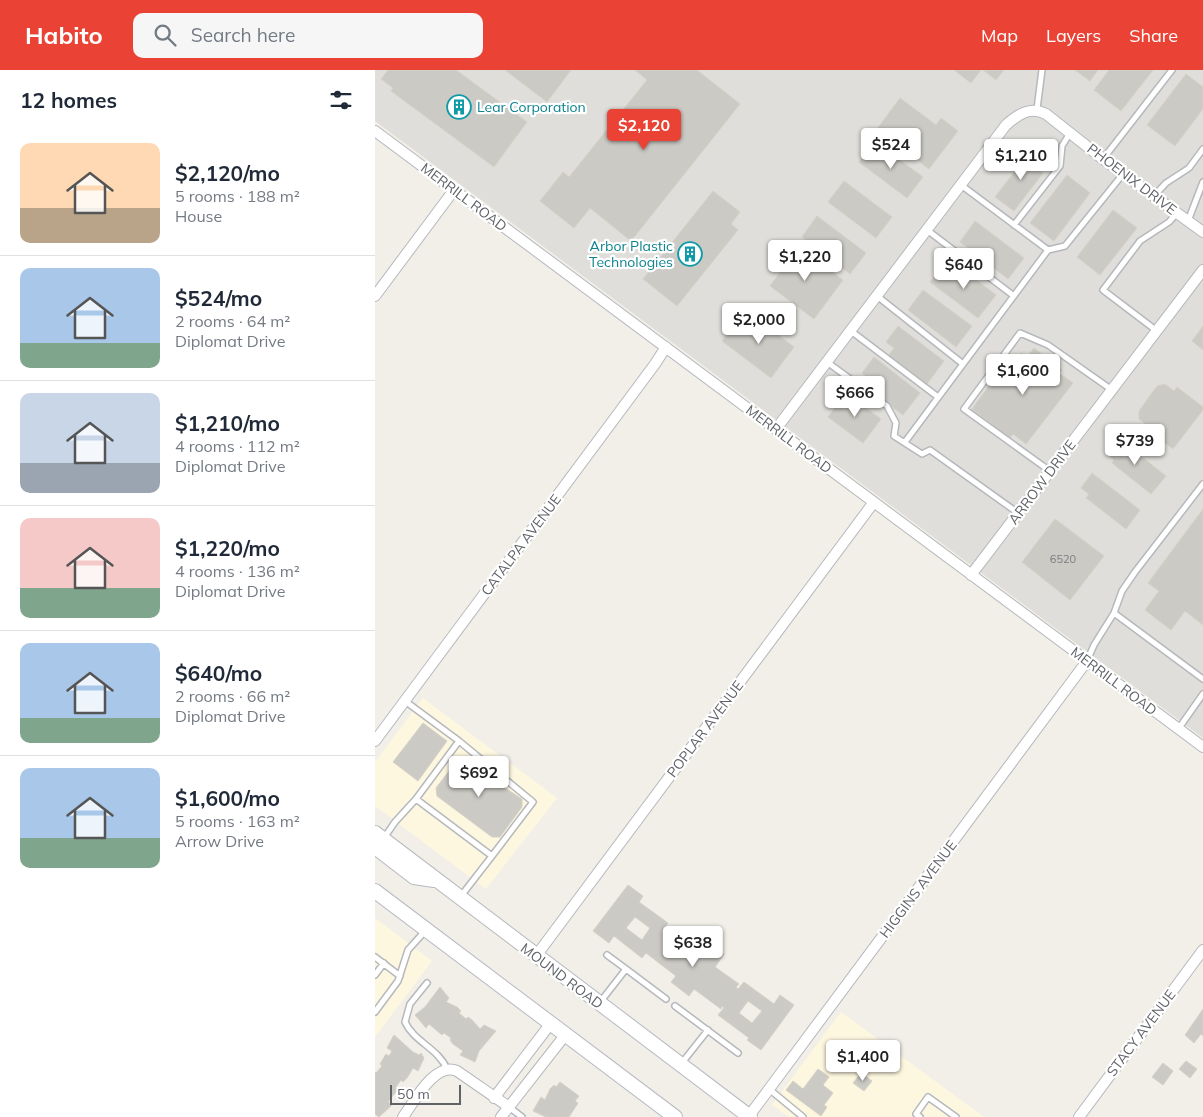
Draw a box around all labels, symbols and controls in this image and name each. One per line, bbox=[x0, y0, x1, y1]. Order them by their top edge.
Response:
search box bbox=[133, 13, 483, 58]
text: Habito bbox=[25, 20, 103, 50]
icon: search bbox=[151, 21, 179, 49]
text: Search here bbox=[191, 23, 295, 47]
text: Map bbox=[981, 24, 1018, 47]
text: Layers bbox=[1046, 24, 1101, 47]
text: Share bbox=[1129, 24, 1178, 47]
icon: filters bbox=[327, 86, 355, 114]
text: 12 homes bbox=[20, 87, 117, 113]
building icon: Lear Corporation bbox=[446, 94, 472, 120]
place label: Lear Corporation bbox=[477, 98, 586, 116]
pin: $2,120 bbox=[603, 108, 685, 151]
text: $2,120 bbox=[618, 115, 670, 135]
pin: $524 bbox=[861, 128, 921, 170]
text: $524 bbox=[872, 134, 910, 154]
pin: $1,210 bbox=[980, 138, 1062, 181]
street label: PHOENIX DRIVE bbox=[1084, 139, 1180, 219]
text: $1,210 bbox=[995, 145, 1047, 165]
street label: MERRILL ROAD bbox=[417, 159, 511, 235]
text: $2,120/mo bbox=[175, 160, 280, 186]
icon: home bbox=[60, 163, 120, 223]
text: 5 rooms · 188 m² bbox=[175, 186, 300, 206]
text: House bbox=[175, 206, 222, 226]
place label: Arbor Plastic Technologies bbox=[589, 237, 673, 271]
pin: $1,220 bbox=[764, 240, 846, 282]
building icon: Arbor Plastic Technologies bbox=[677, 241, 703, 267]
text: $1,220 bbox=[779, 246, 831, 266]
pin: $640 bbox=[934, 248, 994, 290]
text: $640 bbox=[945, 254, 983, 274]
text: $524/mo bbox=[175, 285, 262, 311]
icon: home bbox=[60, 288, 120, 348]
pin: $2,000 bbox=[718, 302, 800, 345]
text: $2,000 bbox=[733, 309, 785, 329]
text: 2 rooms · 64 m² bbox=[175, 311, 290, 331]
text: Diplomat Drive bbox=[175, 331, 285, 351]
pin: $1,600 bbox=[982, 354, 1064, 396]
text: $1,600 bbox=[997, 360, 1049, 380]
pin: $666 bbox=[825, 376, 885, 418]
text: $666 bbox=[836, 382, 874, 402]
street label: MERRILL ROAD bbox=[742, 401, 836, 477]
text: $1,210/mo bbox=[175, 410, 280, 436]
icon: home bbox=[60, 413, 120, 473]
pin: $739 bbox=[1105, 424, 1165, 466]
text: $739 bbox=[1116, 430, 1154, 450]
text: 4 rooms · 112 m² bbox=[175, 436, 300, 456]
street label: ARROW DRIVE bbox=[1004, 436, 1080, 528]
text: Diplomat Drive bbox=[175, 456, 285, 476]
street label: CATALPA AVENUE bbox=[477, 491, 565, 599]
text: $1,220/mo bbox=[175, 535, 280, 561]
icon: home bbox=[60, 538, 120, 598]
house number: 6520 bbox=[1050, 552, 1077, 566]
text: 4 rooms · 136 m² bbox=[175, 561, 300, 581]
text: Diplomat Drive bbox=[175, 581, 285, 601]
street label: MERRILL ROAD bbox=[1067, 643, 1161, 719]
text: $640/mo bbox=[175, 660, 262, 686]
icon: home bbox=[60, 663, 120, 723]
street label: POPLAR AVENUE bbox=[663, 677, 747, 781]
text: 2 rooms · 66 m² bbox=[175, 686, 290, 706]
text: Diplomat Drive bbox=[175, 706, 285, 726]
pin: $692 bbox=[449, 756, 509, 798]
text: $692 bbox=[460, 762, 498, 782]
text: $1,600/mo bbox=[175, 785, 280, 811]
icon: home bbox=[60, 788, 120, 848]
text: 5 rooms · 163 m² bbox=[175, 811, 300, 831]
text: Arrow Drive bbox=[175, 831, 264, 851]
street label: HIGGINS AVENUE bbox=[875, 837, 961, 941]
pin: $638 bbox=[663, 926, 723, 968]
text: $638 bbox=[674, 932, 712, 952]
street label: MOUND ROAD bbox=[517, 939, 607, 1013]
street label: STACY AVENUE bbox=[1103, 986, 1179, 1080]
pin: $1,400 bbox=[822, 1040, 904, 1082]
text: $1,400 bbox=[837, 1046, 889, 1066]
scale bar bbox=[390, 1082, 461, 1105]
text: 50 m bbox=[397, 1085, 430, 1103]

